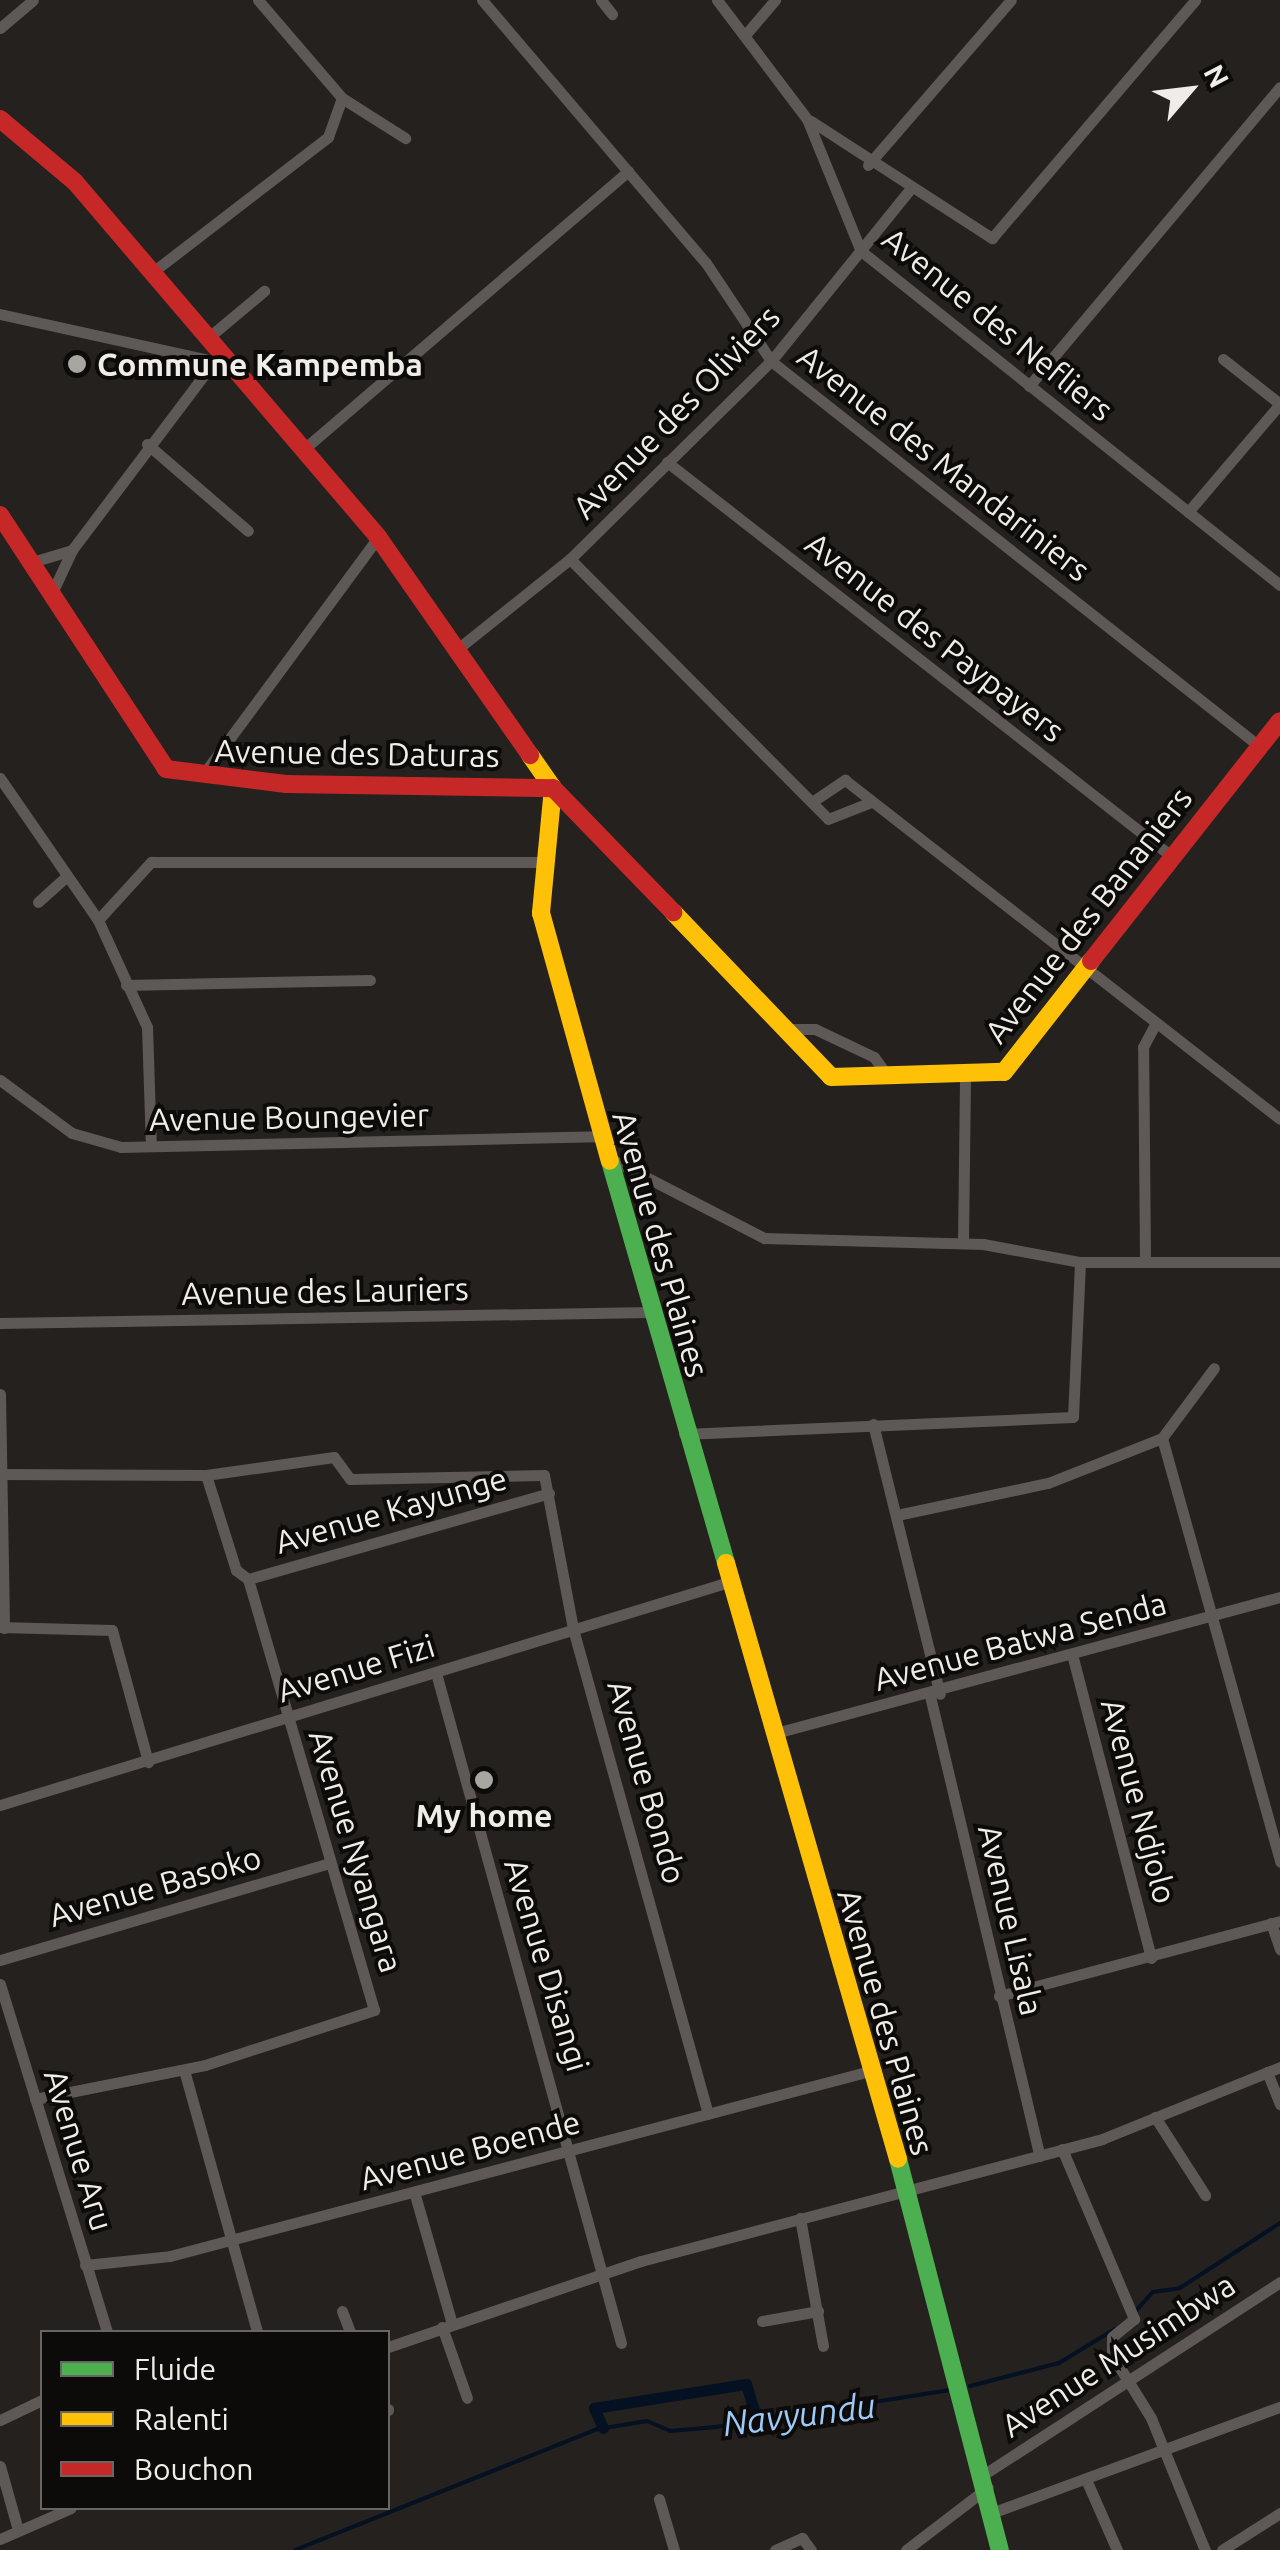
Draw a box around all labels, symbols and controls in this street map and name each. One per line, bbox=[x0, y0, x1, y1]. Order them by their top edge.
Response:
north arrow bbox=[1140, 40, 1240, 140]
text: N bbox=[1198, 59, 1236, 92]
street label: Avenue des Nefliers bbox=[875, 219, 1121, 429]
street label: Avenue des Oliviers bbox=[565, 298, 787, 526]
street label: Avenue des Mandariniers bbox=[790, 337, 1098, 589]
place label: Commune Kampemba bbox=[97, 345, 423, 383]
marker: Commune Kampemba bbox=[66, 353, 88, 375]
street label: Avenue des Paypayers bbox=[798, 524, 1072, 750]
street label: Avenue des Daturas bbox=[214, 731, 500, 775]
street label: Avenue des Bananiers bbox=[976, 779, 1200, 1051]
street label: Avenue Boungevier bbox=[149, 1095, 429, 1139]
street label: Avenue des Plaines bbox=[605, 1107, 717, 1381]
street label: Avenue des Lauriers bbox=[181, 1269, 469, 1313]
street label: Avenue Kayunge bbox=[271, 1459, 511, 1561]
street label: Avenue Batwa Senda bbox=[870, 1584, 1170, 1698]
street label: Avenue Fizi bbox=[273, 1626, 439, 1710]
street label: Avenue Bondo bbox=[600, 1676, 694, 1888]
street label: Avenue Ndjolo bbox=[1093, 1694, 1185, 1908]
street label: Avenue Nyangara bbox=[301, 1725, 411, 1977]
marker: My home bbox=[473, 1769, 495, 1791]
place label: My home bbox=[415, 1796, 553, 1834]
street label: Avenue Lisala bbox=[970, 1821, 1052, 2019]
street label: Avenue Basoko bbox=[45, 1837, 265, 1935]
street label: Avenue Disangi bbox=[496, 1854, 598, 2076]
street label: Avenue des Plaines bbox=[830, 1885, 942, 2159]
street label: Avenue Aru bbox=[36, 2065, 122, 2235]
street label: Avenue Boende bbox=[356, 2102, 584, 2198]
street label: Avenue Musimbwa bbox=[994, 2265, 1242, 2445]
legend bbox=[40, 2330, 390, 2510]
text: Fluide bbox=[134, 2352, 216, 2386]
water label: Navyundu bbox=[720, 2384, 878, 2444]
text: Ralenti bbox=[134, 2402, 229, 2436]
text: Bouchon bbox=[134, 2452, 254, 2486]

